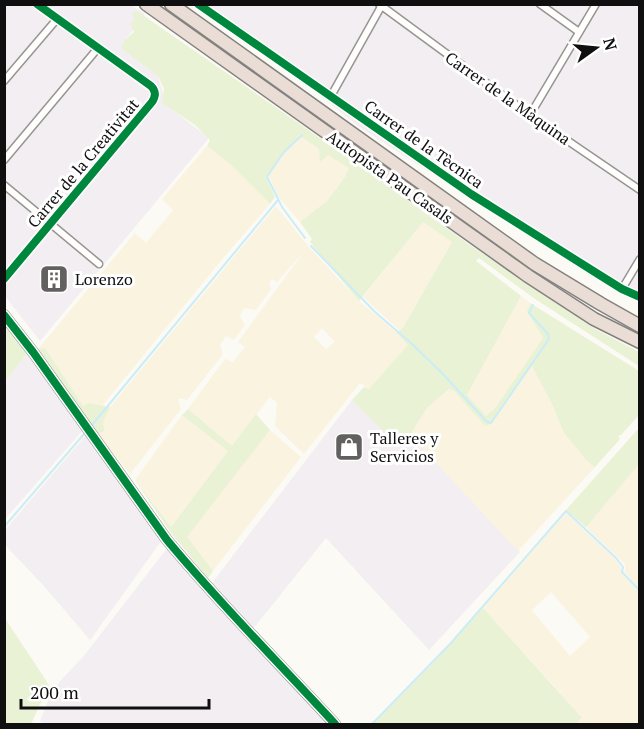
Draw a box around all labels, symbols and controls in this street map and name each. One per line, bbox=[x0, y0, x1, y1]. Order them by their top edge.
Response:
north arrow bbox=[566, 18, 626, 78]
text: N bbox=[598, 35, 623, 53]
street label: Carrer de la Màquina bbox=[441, 46, 575, 150]
street label: Carrer de la Creativitat bbox=[22, 94, 144, 232]
street label: Carrer de la Tècnica bbox=[360, 95, 488, 193]
street label: Autopista Pau Casals bbox=[322, 125, 458, 229]
building icon: Lorenzo bbox=[38, 263, 70, 295]
place label: Lorenzo bbox=[75, 268, 133, 290]
place label: Talleres y Servicios bbox=[370, 427, 439, 467]
shop icon: Talleres y Servicios bbox=[333, 431, 365, 463]
scale bar bbox=[21, 672, 208, 710]
text: 200 m bbox=[30, 680, 79, 704]

